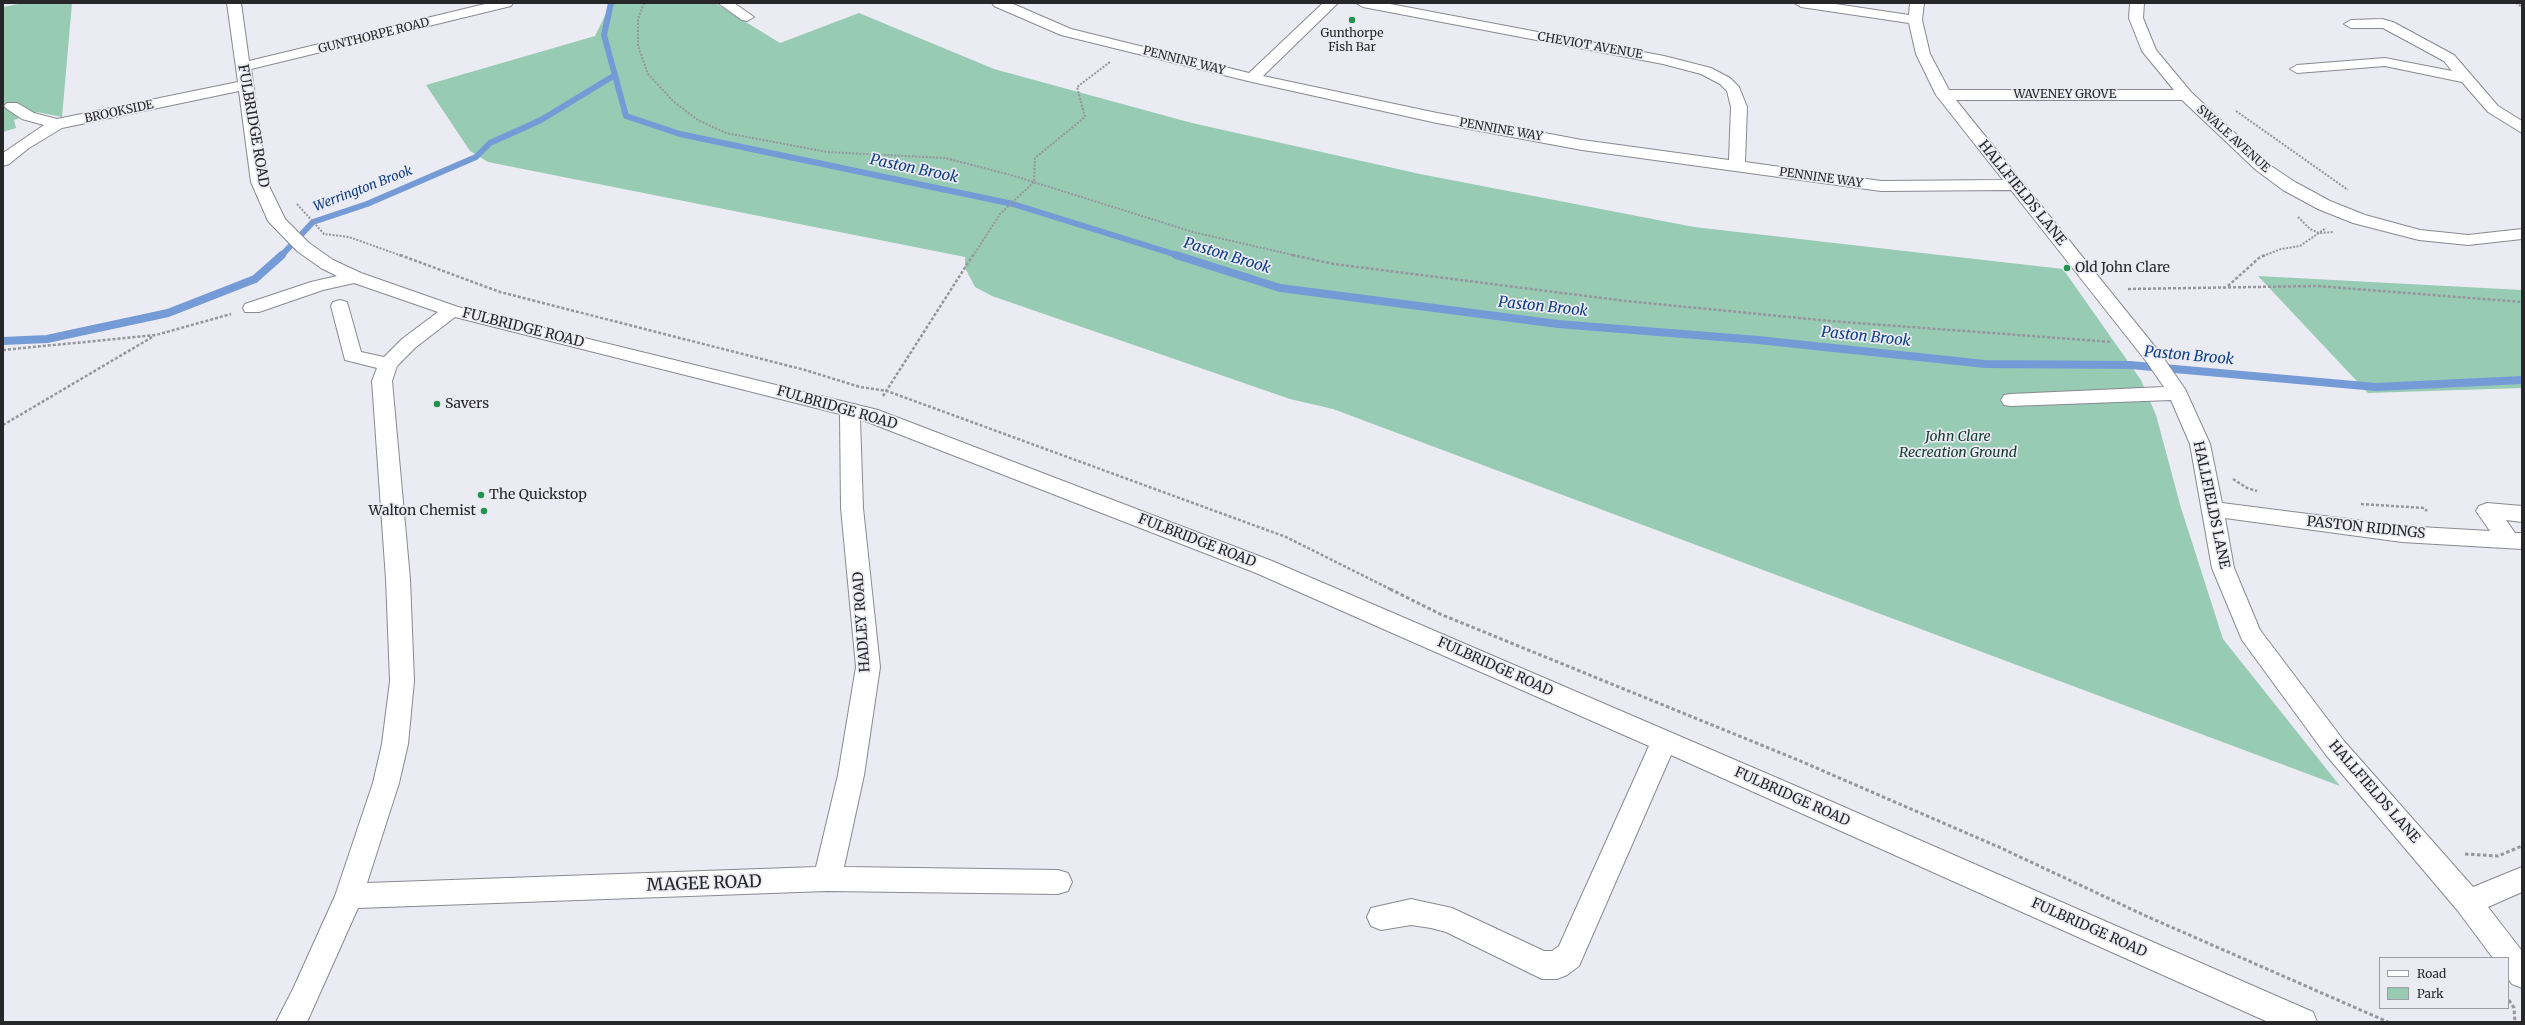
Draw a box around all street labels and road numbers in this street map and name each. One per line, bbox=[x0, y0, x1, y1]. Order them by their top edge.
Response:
street label: GUNTHORPE ROAD bbox=[317, 15, 431, 57]
street label: CHEVIOT AVENUE bbox=[1536, 30, 1644, 62]
street label: PENNINE WAY bbox=[1141, 44, 1227, 78]
street label: FULBRIDGE ROAD bbox=[234, 63, 272, 189]
street label: WAVENEY GROVE bbox=[2014, 88, 2116, 102]
street label: BROOKSIDE bbox=[83, 98, 155, 126]
street label: SWALE AVENUE bbox=[2193, 102, 2273, 176]
street label: PENNINE WAY bbox=[1458, 116, 1544, 144]
street label: HALLFIELDS LANE bbox=[1975, 137, 2069, 249]
street label: PENNINE WAY bbox=[1778, 165, 1864, 191]
street label: FULBRIDGE ROAD bbox=[460, 305, 586, 351]
street label: FULBRIDGE ROAD bbox=[775, 383, 899, 433]
street label: HALLFIELDS LANE bbox=[2189, 440, 2233, 570]
street label: FULBRIDGE ROAD bbox=[1136, 511, 1258, 571]
street label: PASTON RIDINGS bbox=[2306, 513, 2426, 543]
street label: HADLEY ROAD bbox=[850, 571, 874, 673]
street label: FULBRIDGE ROAD bbox=[1435, 634, 1555, 700]
street label: HALLFIELDS LANE bbox=[2325, 737, 2423, 847]
street label: FULBRIDGE ROAD bbox=[1732, 764, 1852, 830]
street label: MAGEE ROAD bbox=[646, 872, 762, 896]
street label: FULBRIDGE ROAD bbox=[2029, 895, 2149, 961]

